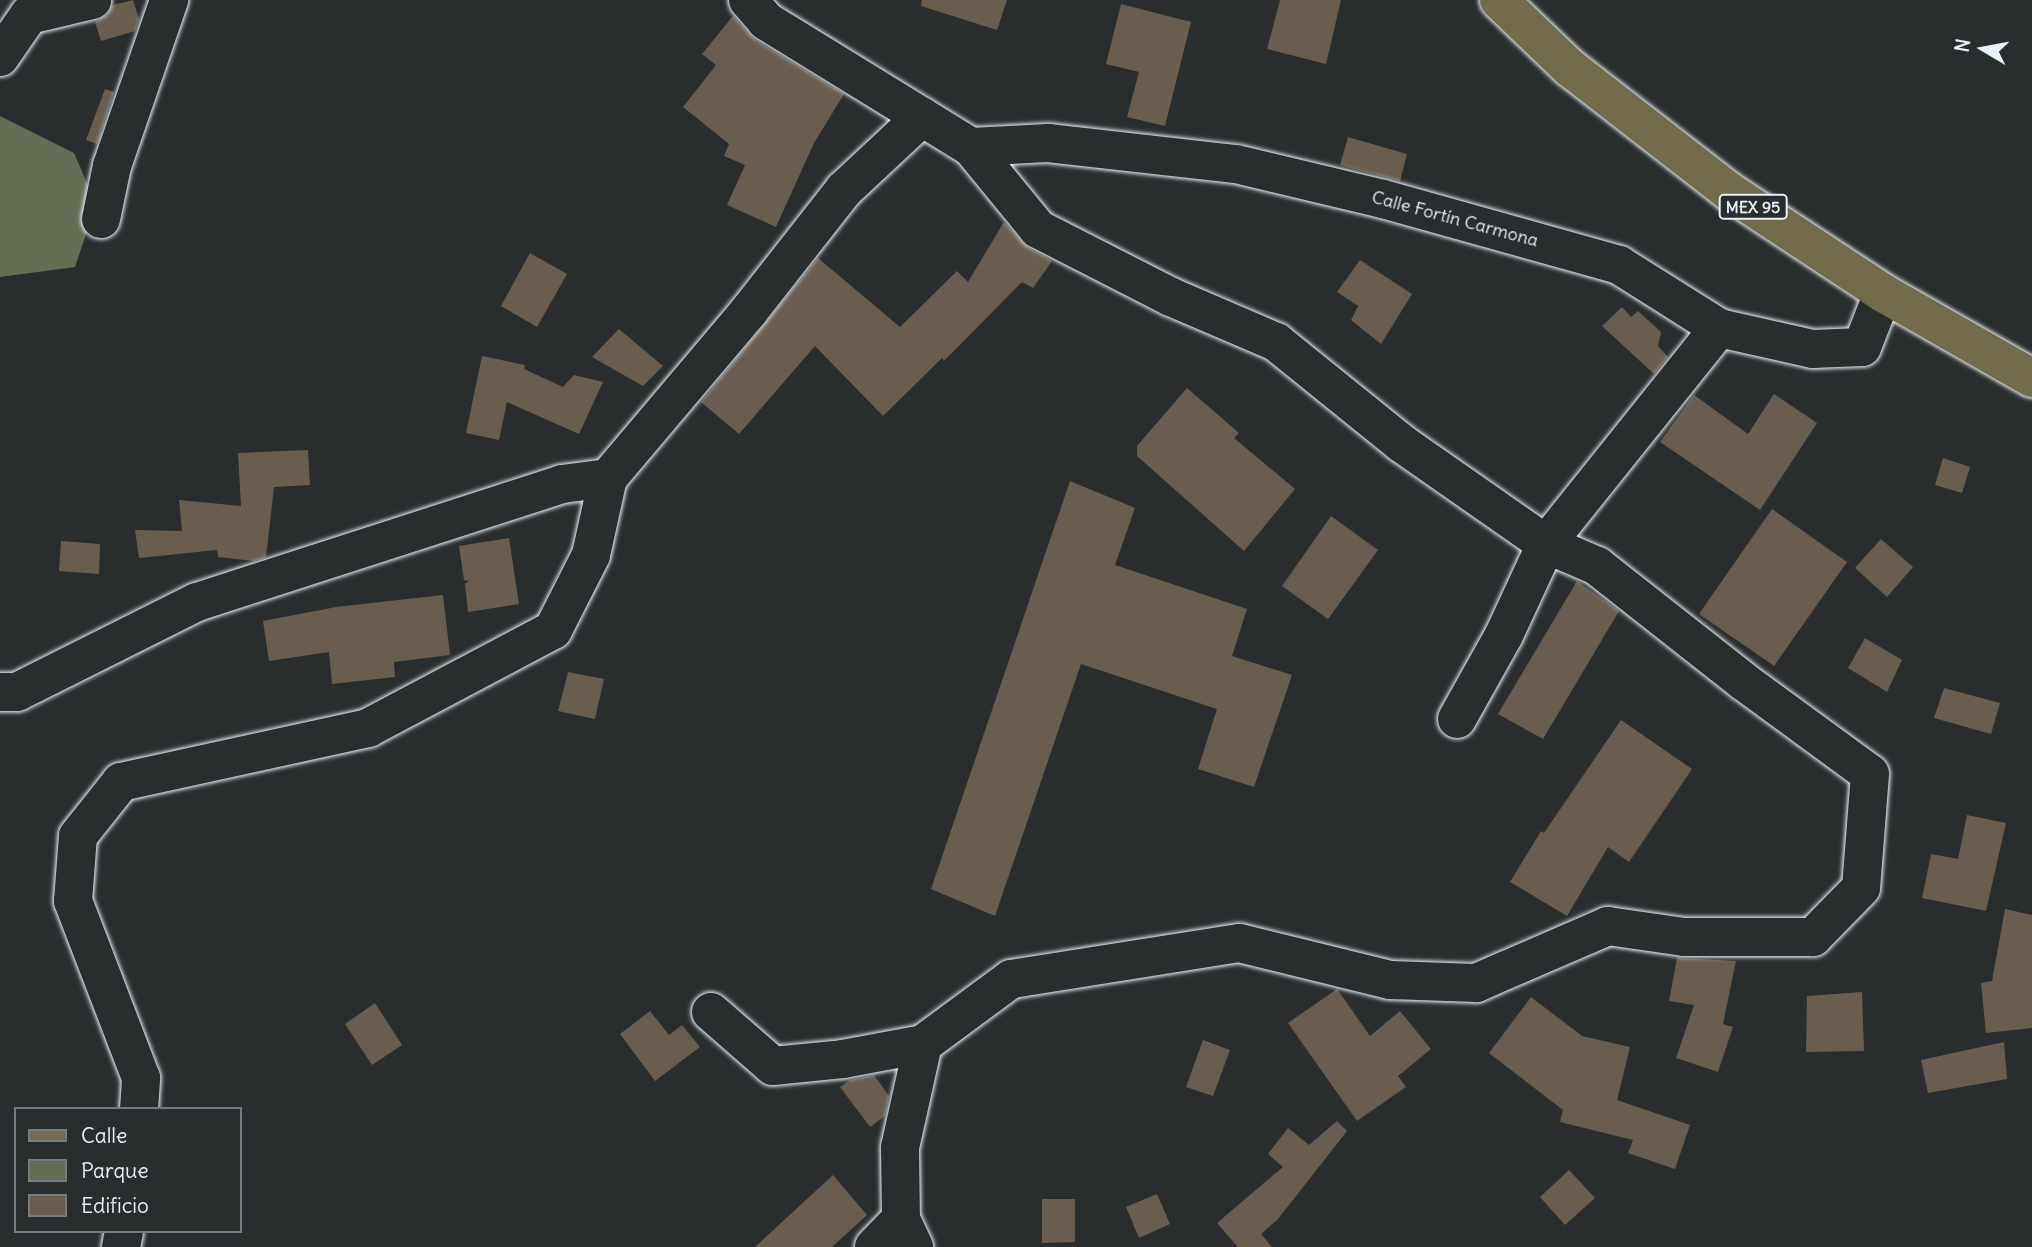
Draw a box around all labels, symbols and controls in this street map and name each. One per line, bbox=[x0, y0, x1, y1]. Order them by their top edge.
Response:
north arrow bbox=[1948, 14, 2018, 84]
text: N bbox=[1949, 37, 1975, 54]
street label: Calle Fortín Carmona bbox=[1369, 186, 1541, 252]
road number: MEX 95 bbox=[1718, 195, 1788, 220]
legend bbox=[14, 1107, 242, 1233]
text: Calle bbox=[81, 1122, 127, 1149]
text: Parque bbox=[81, 1157, 149, 1184]
text: Edificio bbox=[81, 1192, 149, 1219]

